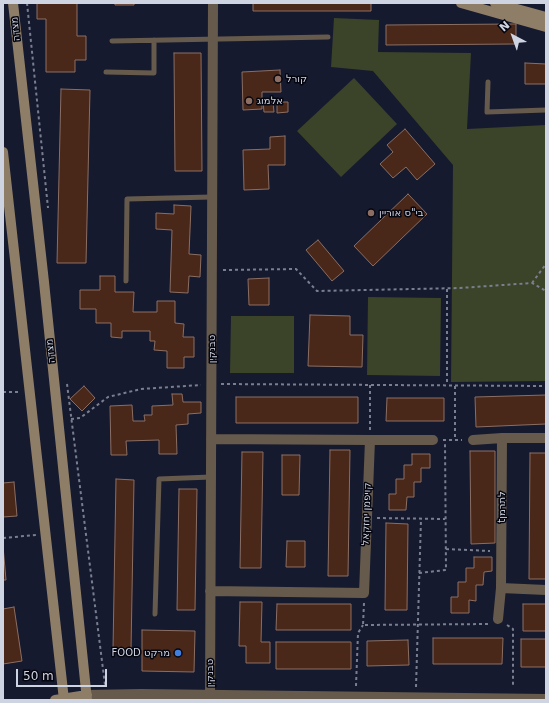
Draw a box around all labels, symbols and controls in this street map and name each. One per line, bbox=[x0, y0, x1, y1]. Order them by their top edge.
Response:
street label: מצדה bbox=[9, 16, 23, 42]
north arrow bbox=[493, 16, 533, 56]
text: N bbox=[497, 19, 513, 34]
place label: קורל bbox=[286, 73, 307, 85]
marker: קורל bbox=[273, 74, 283, 84]
place label: אלמוג bbox=[257, 95, 283, 107]
marker: אלמוג bbox=[244, 96, 254, 106]
place label: בי"ס אוריין bbox=[379, 207, 424, 219]
marker: בי"ס אוריין bbox=[366, 208, 376, 218]
street label: טבנקין bbox=[206, 335, 218, 363]
street label: מצדה bbox=[44, 338, 58, 364]
street label: קויפמן יחזקאל bbox=[360, 482, 374, 546]
street label: tלתרמן bbox=[496, 491, 508, 523]
place label: FOOD מרקט bbox=[112, 647, 170, 659]
marker: FOOD מרקט bbox=[173, 648, 183, 658]
street label: טבנקין bbox=[204, 659, 216, 687]
scale bar bbox=[18, 661, 109, 687]
text: 50 m bbox=[23, 669, 54, 683]

